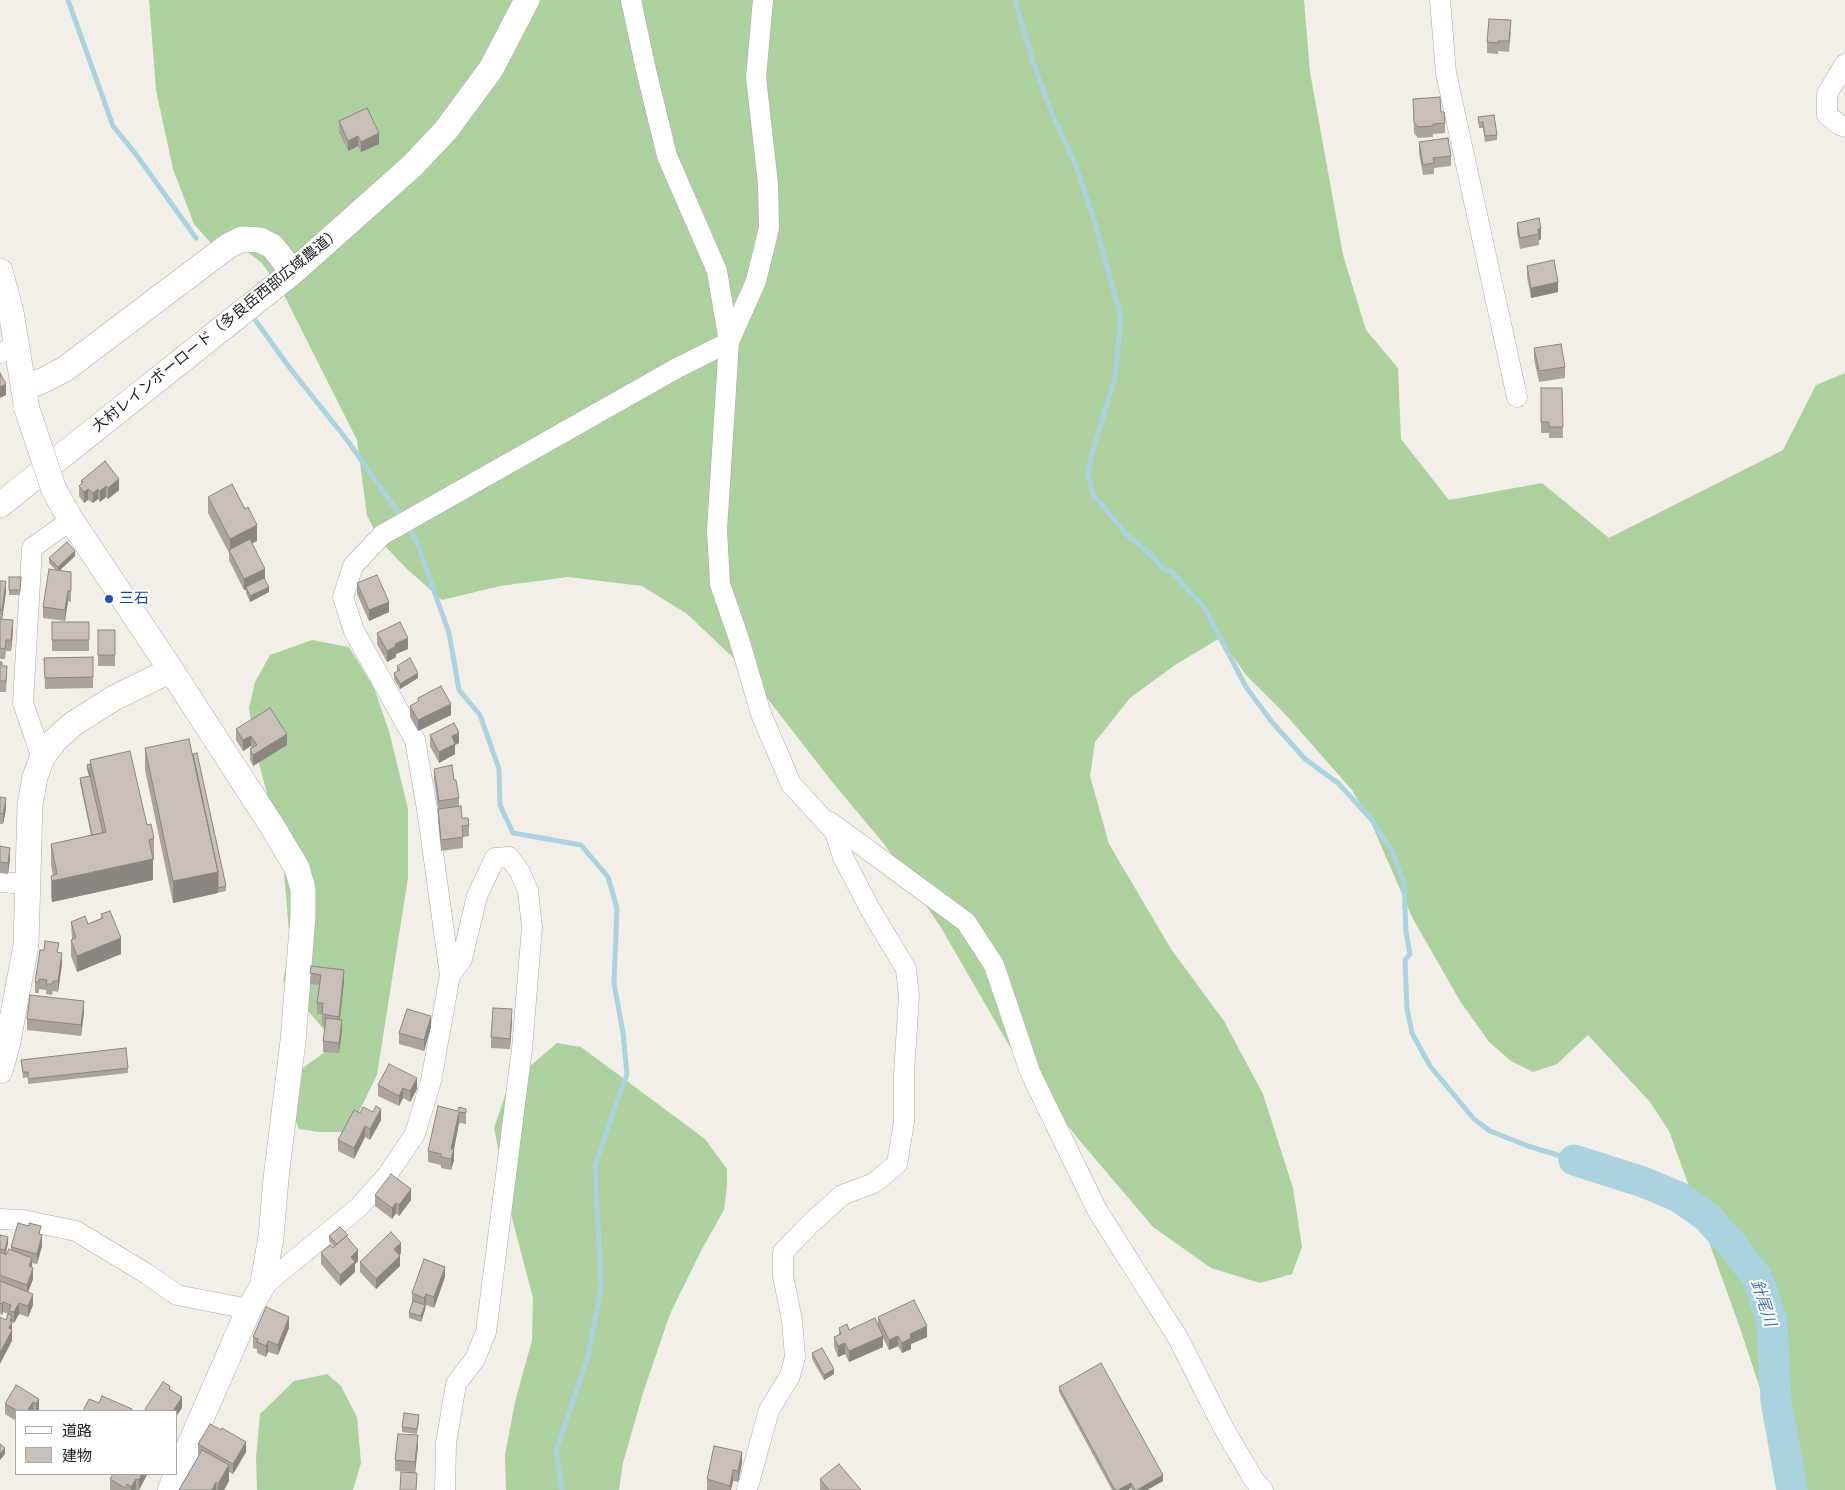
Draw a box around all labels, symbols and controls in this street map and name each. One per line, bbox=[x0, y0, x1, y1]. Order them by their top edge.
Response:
street label: 大村レインボーロード（多良岳西部広域農道） bbox=[89, 224, 345, 436]
place label: 三石 bbox=[119, 590, 149, 608]
marker: 三石 bbox=[103, 593, 115, 605]
water label: 針尾川 bbox=[1746, 1277, 1780, 1329]
legend bbox=[15, 1410, 178, 1475]
text: 道路 bbox=[62, 1422, 92, 1440]
text: 建物 bbox=[62, 1447, 92, 1465]

